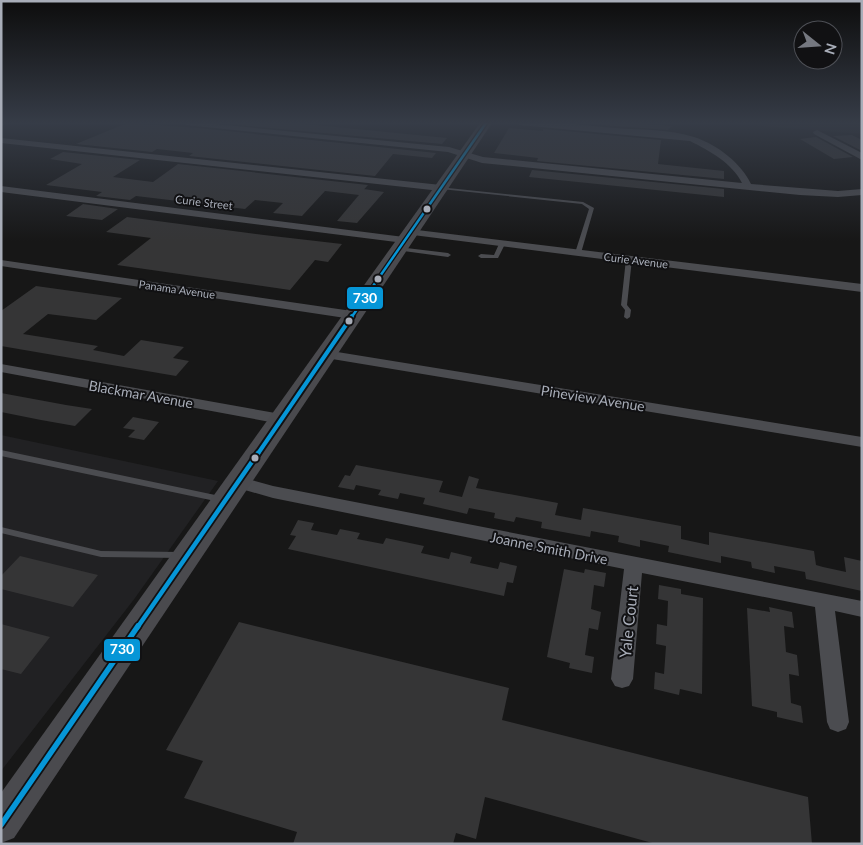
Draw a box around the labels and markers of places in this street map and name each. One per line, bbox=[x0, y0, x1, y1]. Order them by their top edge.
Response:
unlabelled marker bbox=[422, 204, 432, 214]
unlabelled marker bbox=[373, 274, 383, 284]
unlabelled marker bbox=[344, 316, 354, 326]
unlabelled marker bbox=[250, 453, 260, 463]

